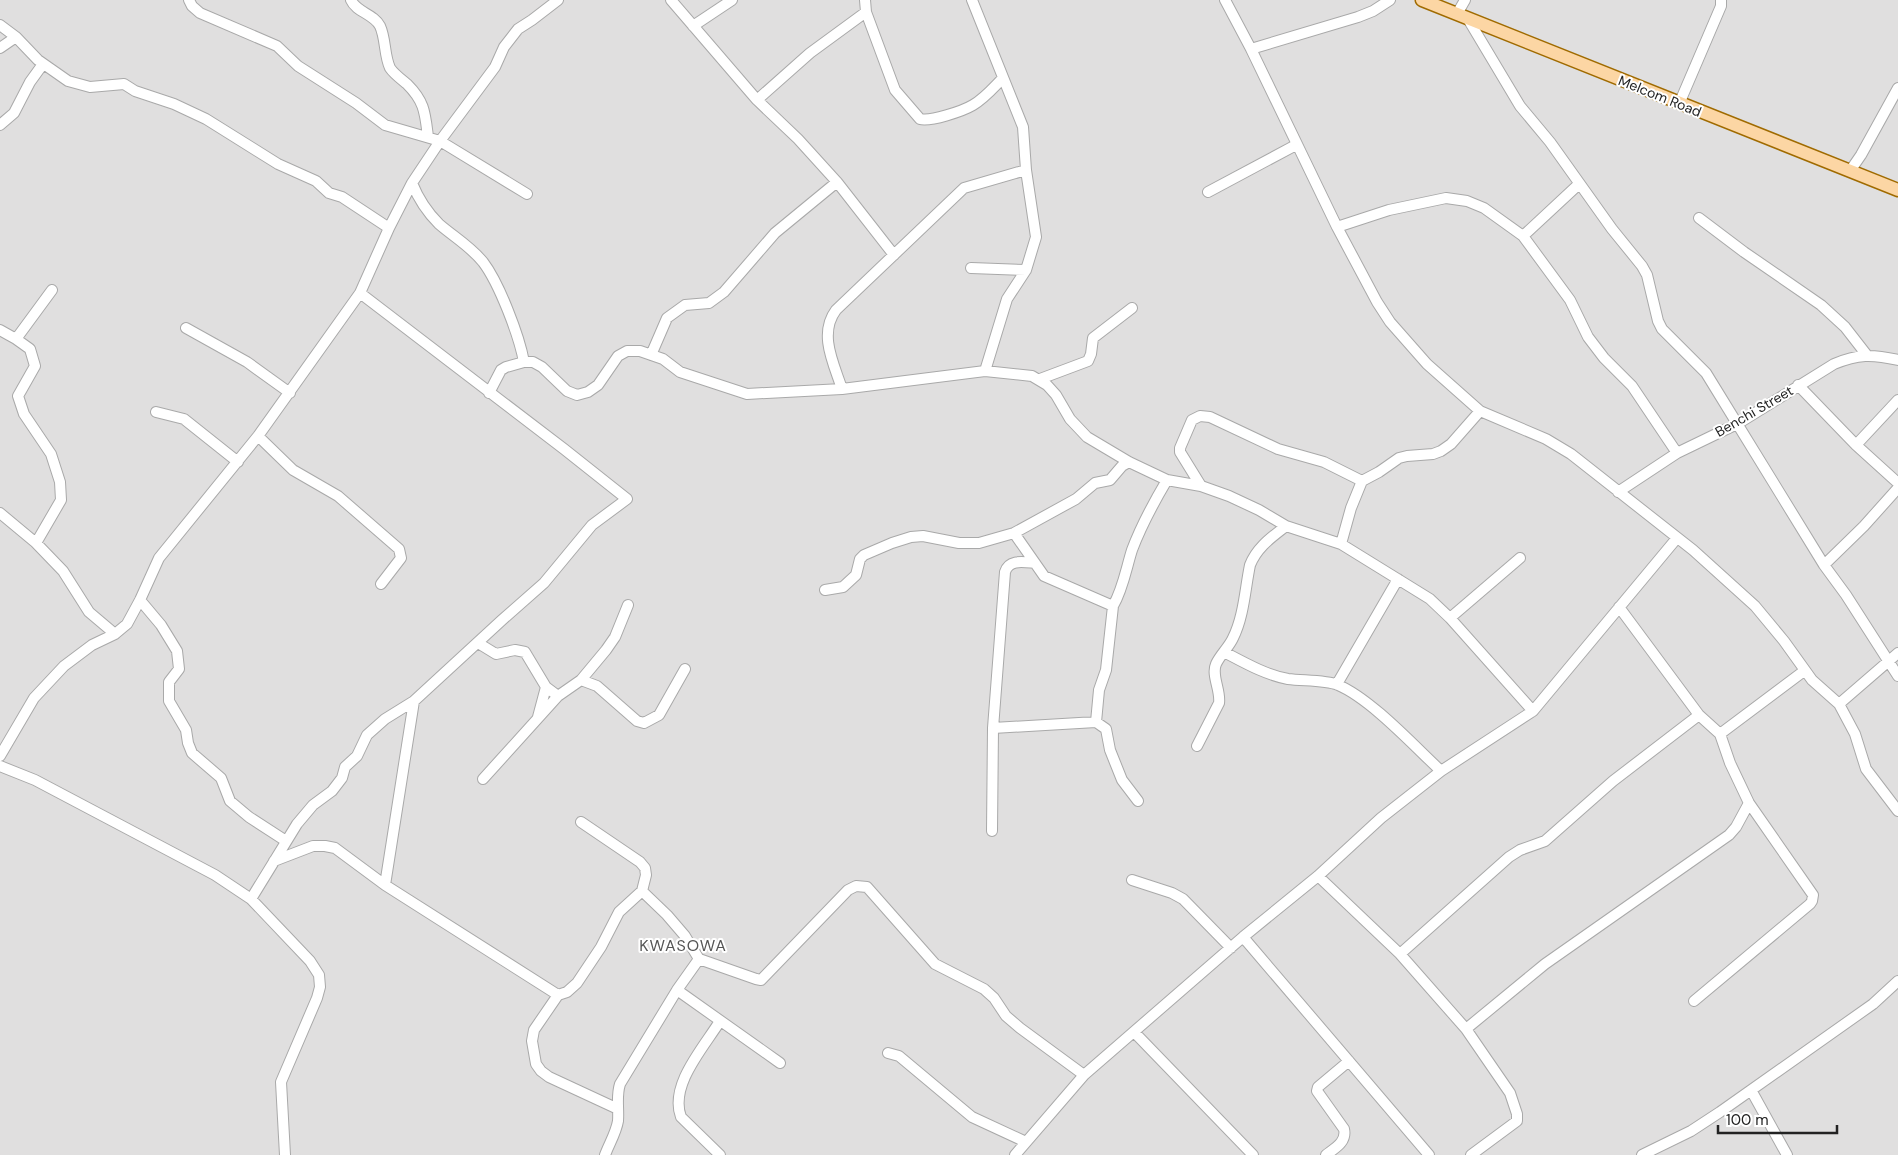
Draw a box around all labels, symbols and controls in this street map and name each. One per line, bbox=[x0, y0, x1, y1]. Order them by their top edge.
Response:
street label: Melcom Road bbox=[1616, 71, 1704, 121]
street label: Benchi Street bbox=[1712, 381, 1796, 441]
district label: KWASOWA bbox=[639, 935, 727, 956]
scale bar bbox=[1718, 1102, 1837, 1134]
text: 100 m bbox=[1726, 1110, 1769, 1130]

